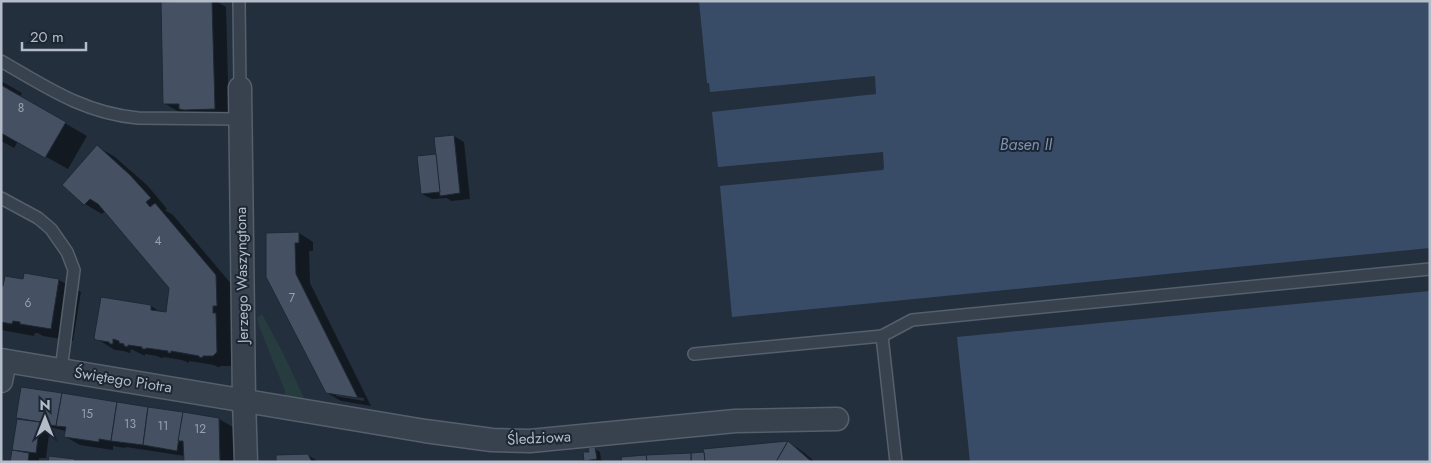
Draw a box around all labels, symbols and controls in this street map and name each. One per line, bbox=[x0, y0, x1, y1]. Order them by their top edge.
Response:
scale bar bbox=[22, 20, 86, 52]
text: 20 m bbox=[30, 26, 64, 48]
house number: 8 bbox=[18, 99, 24, 117]
water label: Basen II bbox=[1000, 133, 1053, 156]
street label: Jerzego Waszyngtona bbox=[230, 207, 254, 345]
house number: 4 bbox=[155, 232, 162, 250]
house number: 7 bbox=[289, 289, 296, 307]
house number: 6 bbox=[25, 294, 32, 312]
street label: Świętego Piotra bbox=[72, 361, 174, 399]
north arrow bbox=[20, 393, 70, 443]
text: N bbox=[39, 395, 51, 415]
house number: 15 bbox=[81, 405, 93, 423]
house number: 13 bbox=[124, 415, 136, 433]
house number: 11 bbox=[158, 417, 168, 435]
house number: 12 bbox=[194, 420, 206, 438]
street label: Śledziowa bbox=[506, 425, 572, 451]

